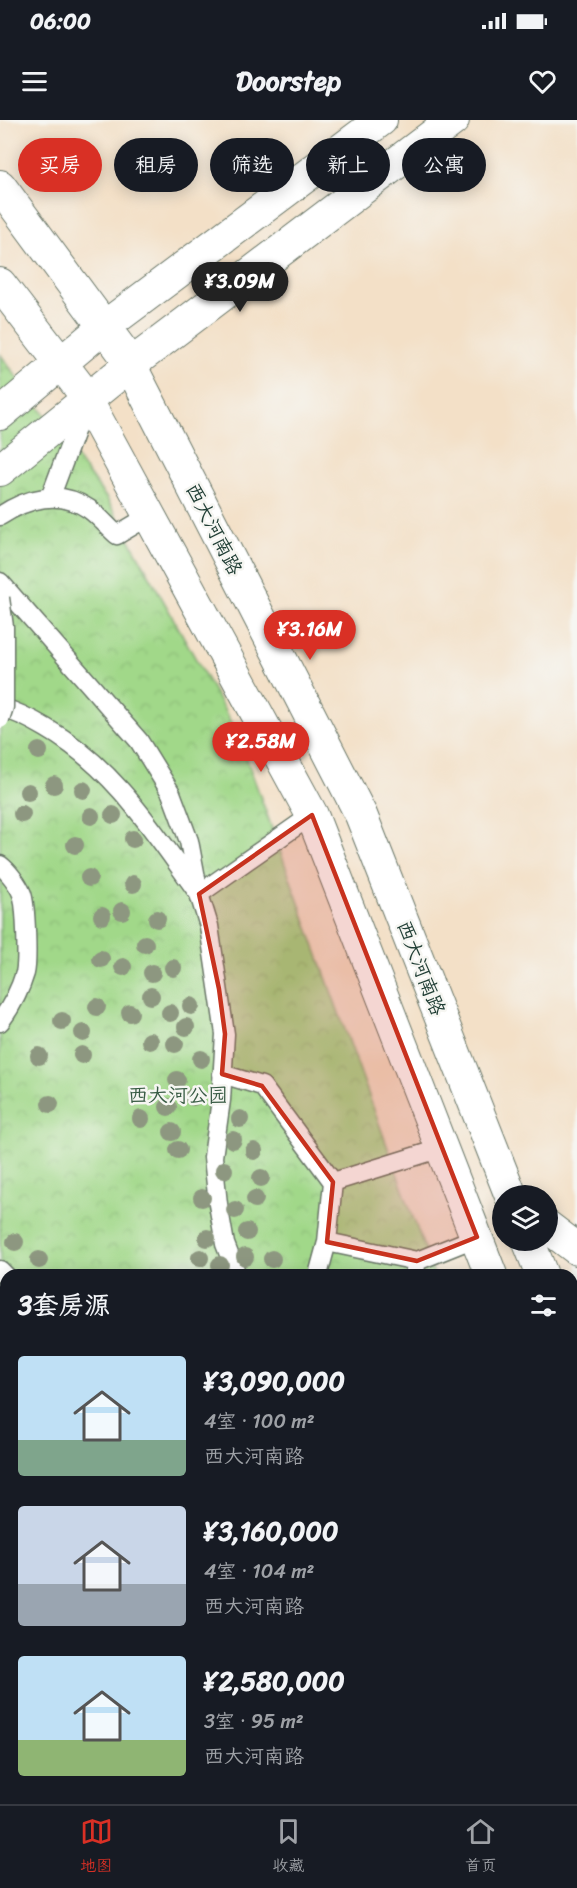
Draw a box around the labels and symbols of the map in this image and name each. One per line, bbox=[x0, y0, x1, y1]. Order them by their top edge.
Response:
pin: ¥3.09M bbox=[191, 262, 289, 313]
street label: 西大河南路 bbox=[176, 477, 253, 582]
pin: ¥3.16M bbox=[261, 610, 359, 661]
pin: ¥2.58M bbox=[212, 722, 310, 773]
street label: 西大河南路 bbox=[387, 915, 456, 1022]
park label: 西大河公园 bbox=[128, 1078, 228, 1113]

